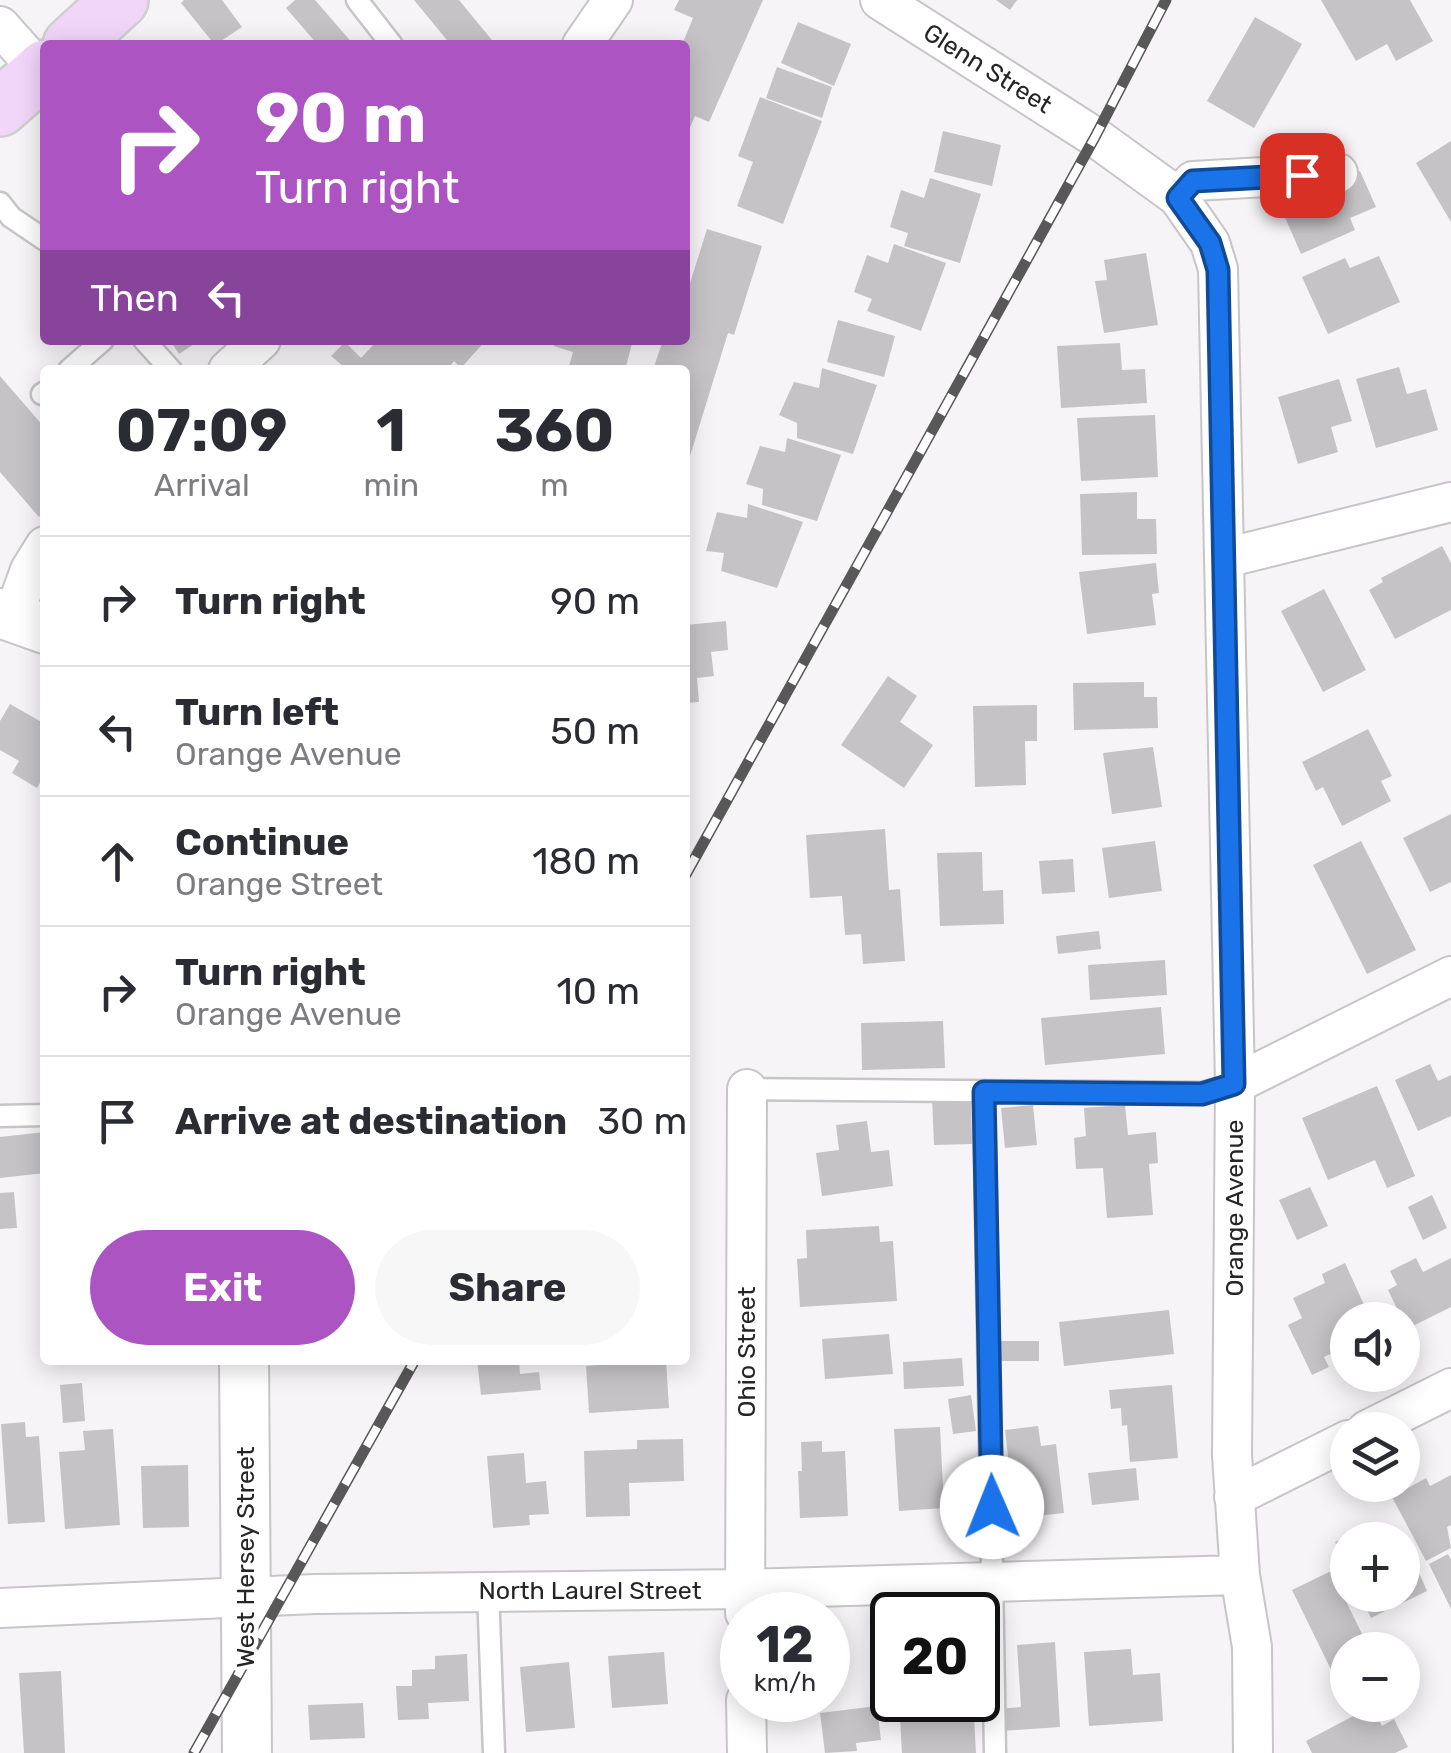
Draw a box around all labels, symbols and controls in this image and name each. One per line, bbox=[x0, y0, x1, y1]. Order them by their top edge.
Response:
street label: Glenn Street bbox=[918, 17, 1057, 119]
text: 90 m bbox=[255, 77, 427, 160]
icon: right bbox=[90, 80, 220, 210]
pin bbox=[1260, 133, 1345, 218]
icon: arrive bbox=[1275, 148, 1330, 203]
text: Turn right bbox=[255, 161, 459, 214]
icon: left bbox=[199, 270, 254, 325]
text: Then bbox=[90, 275, 179, 321]
text: 07:09 bbox=[116, 395, 288, 466]
text: 1 bbox=[376, 395, 406, 466]
text: 360 bbox=[495, 395, 614, 466]
text: Arrival bbox=[154, 466, 250, 504]
text: min bbox=[363, 466, 419, 504]
text: m bbox=[540, 466, 569, 504]
icon: right bbox=[90, 574, 145, 629]
text: Turn right bbox=[175, 578, 366, 624]
text: 90 m bbox=[550, 578, 640, 624]
text: Turn left bbox=[175, 689, 339, 735]
icon: left bbox=[90, 704, 145, 759]
text: 50 m bbox=[550, 708, 640, 754]
text: Orange Avenue bbox=[175, 735, 402, 773]
text: Continue bbox=[175, 819, 349, 865]
icon: ahead bbox=[90, 834, 145, 889]
text: 180 m bbox=[532, 838, 640, 884]
text: Orange Street bbox=[175, 865, 383, 903]
text: Turn right bbox=[175, 949, 366, 995]
icon: right bbox=[90, 964, 145, 1019]
text: 10 m bbox=[557, 968, 640, 1014]
text: Orange Avenue bbox=[175, 995, 402, 1033]
icon: arrive bbox=[90, 1094, 145, 1149]
text: Arrive at destination bbox=[175, 1098, 567, 1144]
text: 30 m bbox=[597, 1098, 687, 1144]
street label: Orange Avenue bbox=[1220, 1119, 1249, 1297]
button: Exit bbox=[90, 1230, 355, 1345]
button: Share bbox=[375, 1230, 640, 1345]
street label: Ohio Street bbox=[732, 1286, 761, 1417]
map controls bbox=[1330, 1302, 1420, 1722]
button: sound bbox=[1330, 1302, 1420, 1392]
button: layers bbox=[1330, 1412, 1420, 1502]
street label: West Hersey Street bbox=[231, 1446, 260, 1668]
position arrow bbox=[940, 1455, 1044, 1559]
button: + bbox=[1330, 1522, 1420, 1612]
street label: North Laurel Street bbox=[478, 1576, 702, 1605]
speed limit sign: 20 bbox=[870, 1592, 1000, 1722]
text: 12 bbox=[756, 1615, 814, 1675]
button: − bbox=[1330, 1632, 1420, 1722]
text: km/h bbox=[754, 1668, 816, 1697]

